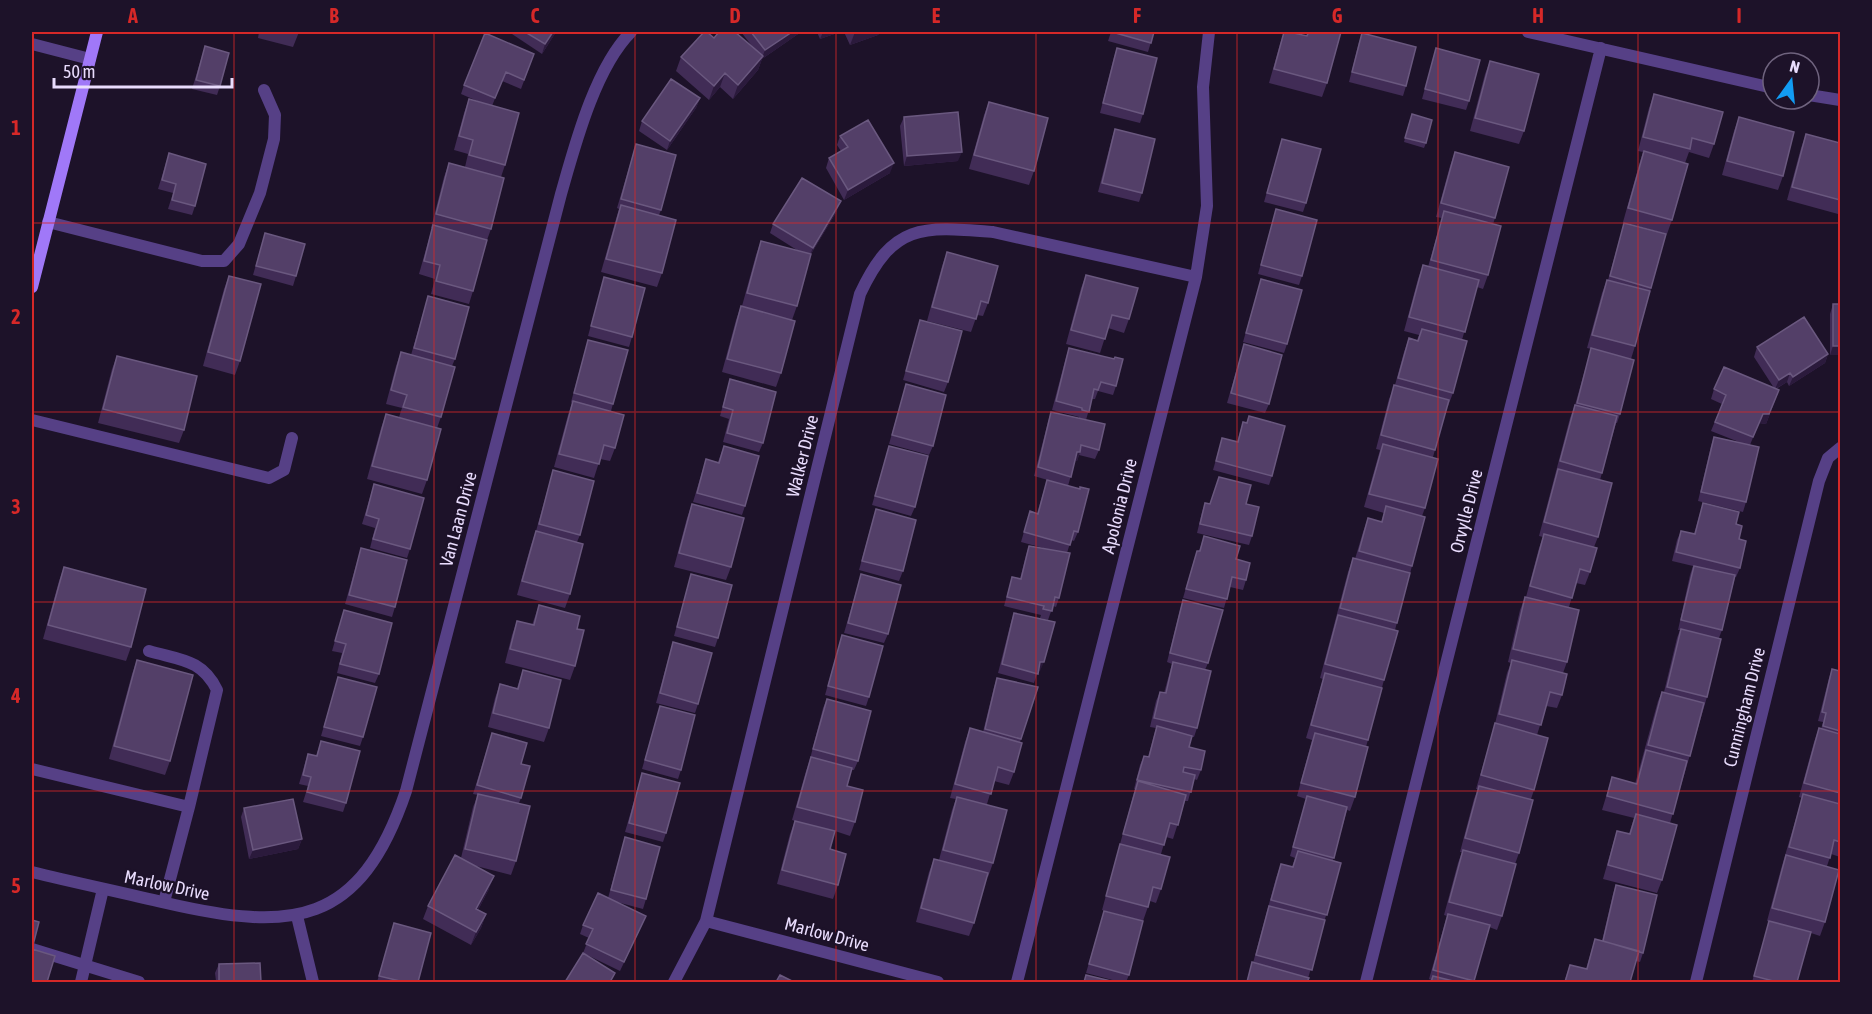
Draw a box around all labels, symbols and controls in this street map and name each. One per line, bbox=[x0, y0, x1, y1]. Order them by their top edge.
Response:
text: A bbox=[127, 4, 138, 27]
text: B bbox=[329, 4, 339, 27]
text: C bbox=[531, 4, 540, 27]
text: D bbox=[729, 4, 741, 27]
text: E bbox=[932, 4, 941, 27]
text: F bbox=[1133, 4, 1141, 27]
text: G bbox=[1332, 4, 1343, 27]
text: H bbox=[1532, 4, 1544, 27]
text: I bbox=[1736, 4, 1742, 27]
scale bar bbox=[54, 51, 232, 89]
north arrow bbox=[1761, 51, 1821, 111]
text: N bbox=[1788, 57, 1802, 76]
text: 50 m bbox=[63, 61, 95, 82]
text: 1 bbox=[11, 116, 21, 139]
text: 2 bbox=[11, 305, 21, 328]
street label: Walker Drive bbox=[782, 413, 822, 499]
street label: Apolonia Drive bbox=[1097, 456, 1141, 556]
street label: Orvylle Drive bbox=[1445, 467, 1487, 555]
street label: Van Laan Drive bbox=[435, 469, 481, 569]
text: 3 bbox=[11, 495, 21, 518]
street label: Cunningham Drive bbox=[1719, 645, 1769, 769]
text: 4 bbox=[10, 684, 21, 707]
street label: Marlow Drive bbox=[122, 866, 212, 904]
text: 5 bbox=[11, 874, 21, 897]
street label: Marlow Drive bbox=[782, 913, 872, 955]

